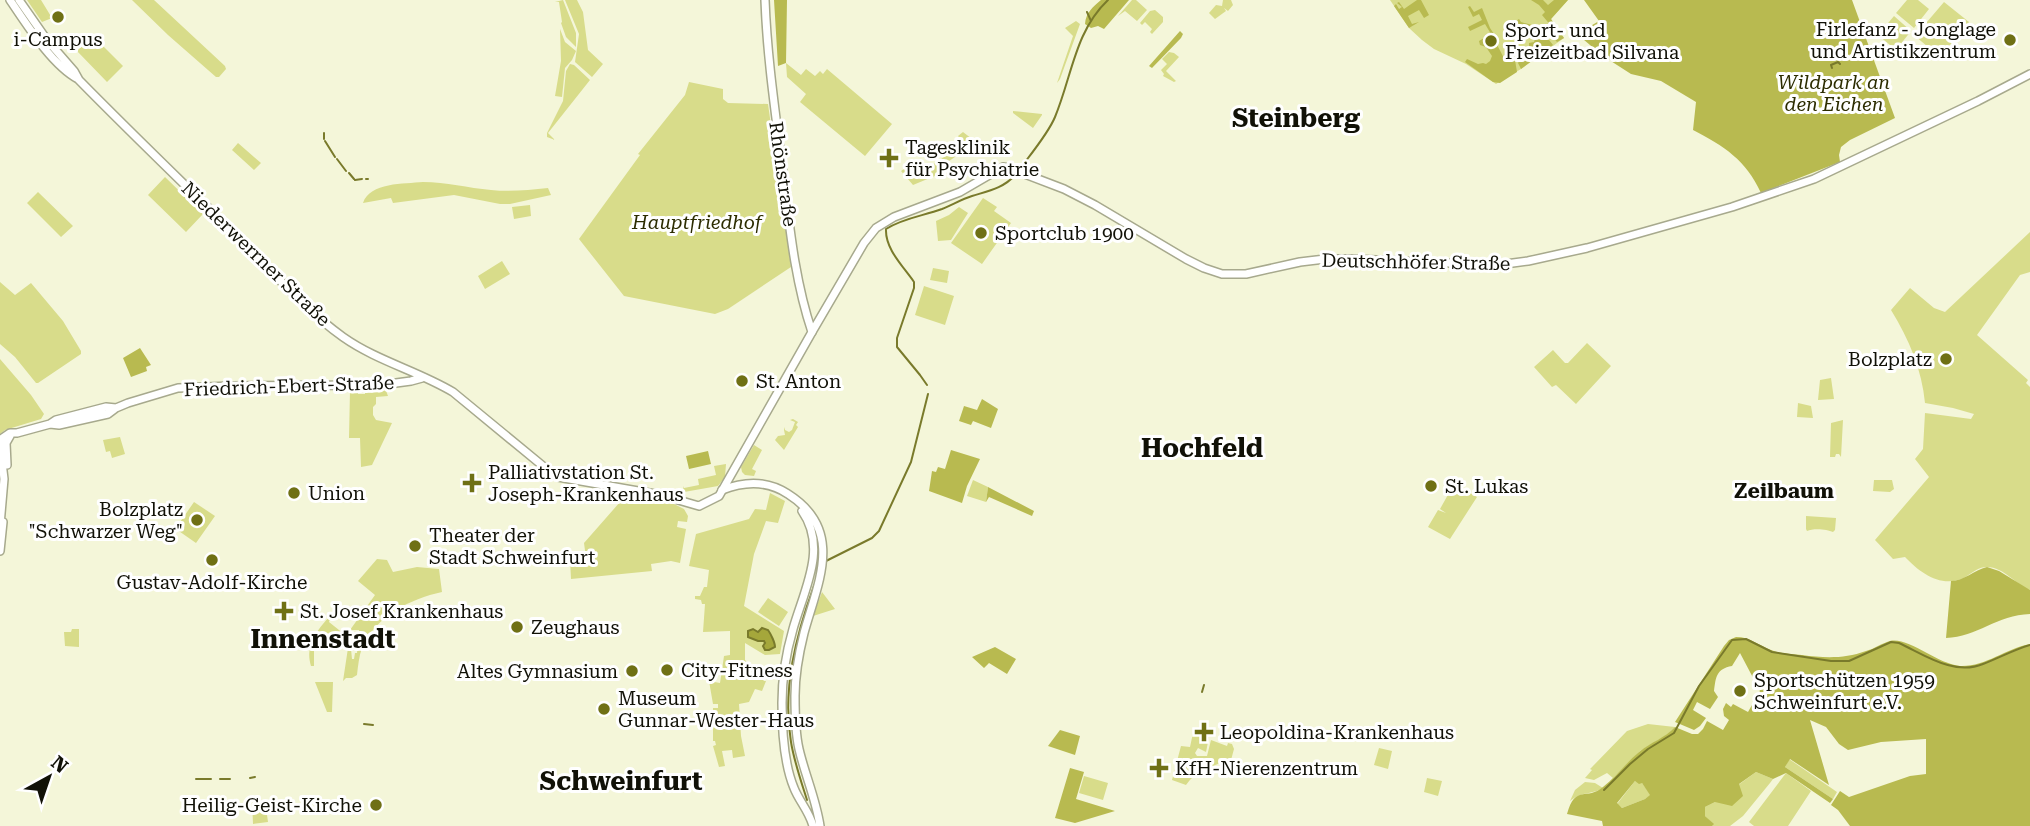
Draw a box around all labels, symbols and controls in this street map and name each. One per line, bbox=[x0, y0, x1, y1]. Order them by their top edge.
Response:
marker: i-Campus bbox=[50, 9, 66, 25]
place label: Firlefanz - Jonglage und Artistikzentrum bbox=[1811, 18, 1996, 63]
place label: Sport- und Freizeitbad Silvana bbox=[1505, 19, 1680, 64]
place label: i-Campus bbox=[14, 28, 103, 51]
marker: Firlefanz - Jonglage und Artistikzentrum bbox=[2002, 32, 2018, 48]
marker: Sport- und Freizeitbad Silvana bbox=[1483, 33, 1499, 49]
park label: Wildpark an den Eichen bbox=[1778, 71, 1890, 116]
district label: Steinberg bbox=[1232, 103, 1360, 133]
street label: Rhönstraße bbox=[764, 120, 802, 228]
place label: Tagesklinik für Psychiatrie bbox=[905, 136, 1039, 181]
marker: Tagesklinik für Psychiatrie bbox=[879, 148, 899, 168]
street label: Niederwerrner Straße bbox=[177, 177, 335, 331]
park label: Hauptfriedhof bbox=[631, 211, 764, 234]
place label: Sportclub 1900 bbox=[995, 222, 1134, 245]
marker: Sportclub 1900 bbox=[973, 225, 989, 241]
street label: Deutschhöfer Straße bbox=[1321, 249, 1511, 275]
place label: Bolzplatz bbox=[1848, 348, 1932, 371]
marker: Bolzplatz bbox=[1938, 351, 1954, 367]
place label: St. Anton bbox=[756, 370, 841, 393]
street label: Friedrich-Ebert-Straße bbox=[183, 371, 395, 401]
marker: St. Anton bbox=[734, 373, 750, 389]
district label: Hochfeld bbox=[1141, 433, 1263, 463]
place label: Palliativstation St. Joseph-Krankenhaus bbox=[488, 461, 684, 506]
marker: Palliativstation St. Joseph-Krankenhaus bbox=[462, 473, 482, 493]
place label: St. Lukas bbox=[1445, 475, 1528, 498]
marker: St. Lukas bbox=[1423, 478, 1439, 494]
district label: Zeilbaum bbox=[1734, 479, 1834, 503]
place label: Union bbox=[308, 482, 365, 505]
marker: Union bbox=[286, 485, 302, 501]
place label: Bolzplatz "Schwarzer Weg" bbox=[29, 498, 183, 543]
marker: Bolzplatz "Schwarzer Weg" bbox=[189, 512, 205, 528]
place label: Theater der Stadt Schweinfurt bbox=[429, 524, 595, 569]
marker: Theater der Stadt Schweinfurt bbox=[407, 538, 423, 554]
marker: Gustav-Adolf-Kirche bbox=[204, 552, 220, 568]
place label: Gustav-Adolf-Kirche bbox=[117, 571, 307, 594]
place label: St. Josef Krankenhaus bbox=[300, 600, 503, 623]
marker: St. Josef Krankenhaus bbox=[274, 601, 294, 621]
place label: Zeughaus bbox=[531, 616, 619, 639]
marker: Zeughaus bbox=[509, 619, 525, 635]
district label: Innenstadt bbox=[251, 624, 396, 654]
place label: City-Fitness bbox=[681, 659, 793, 682]
place label: Altes Gymnasium bbox=[457, 660, 618, 683]
marker: City-Fitness bbox=[659, 662, 675, 678]
marker: Altes Gymnasium bbox=[624, 663, 640, 679]
place label: Sportschützen 1959 Schweinfurt e.V. bbox=[1754, 669, 1935, 714]
marker: Sportschützen 1959 Schweinfurt e.V. bbox=[1732, 683, 1748, 699]
place label: Museum Gunnar-Wester-Haus bbox=[618, 687, 814, 732]
marker: Museum Gunnar-Wester-Haus bbox=[596, 701, 612, 717]
place label: Leopoldina-Krankenhaus bbox=[1220, 721, 1454, 744]
marker: Leopoldina-Krankenhaus bbox=[1194, 722, 1214, 742]
north arrow bbox=[14, 742, 84, 812]
text: N bbox=[47, 751, 73, 778]
place label: KfH-Nierenzentrum bbox=[1175, 757, 1358, 780]
marker: KfH-Nierenzentrum bbox=[1149, 758, 1169, 778]
district label: Schweinfurt bbox=[539, 766, 703, 796]
place label: Heilig-Geist-Kirche bbox=[182, 794, 362, 817]
marker: Heilig-Geist-Kirche bbox=[368, 797, 384, 813]

